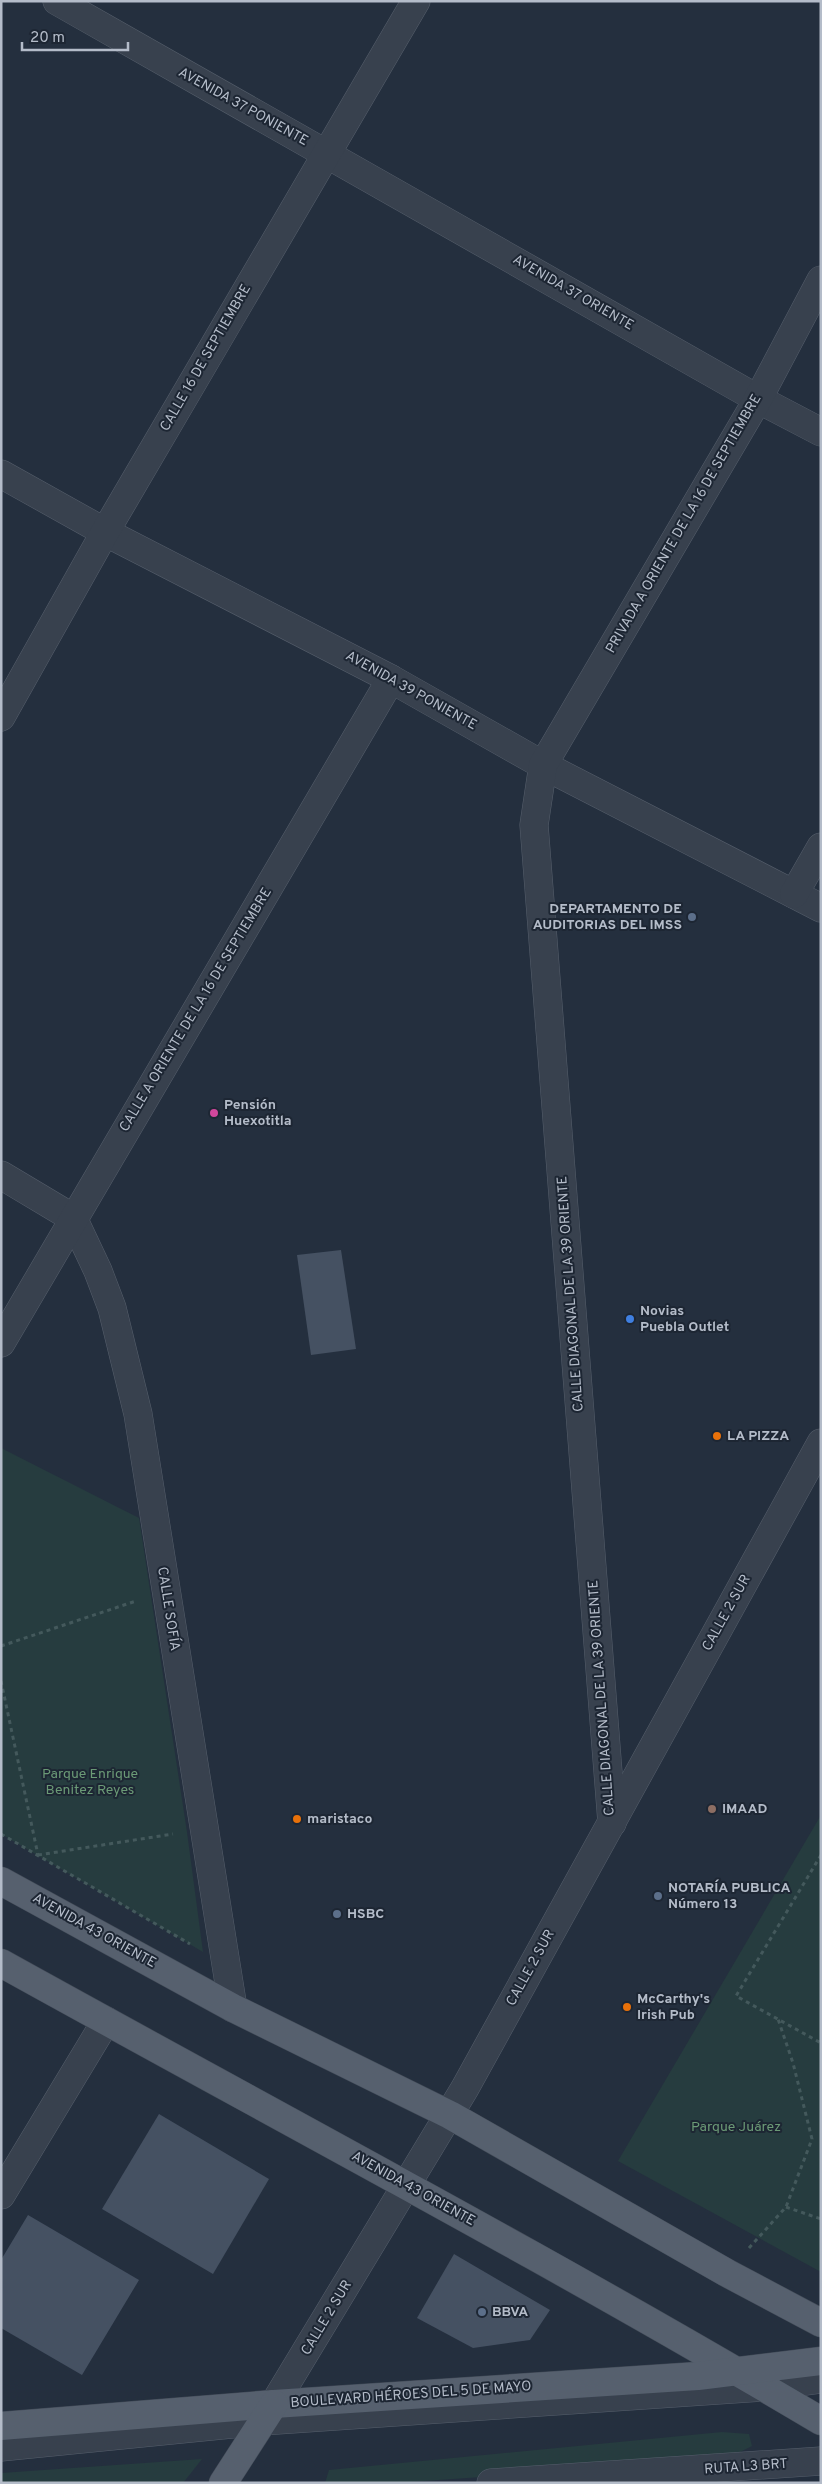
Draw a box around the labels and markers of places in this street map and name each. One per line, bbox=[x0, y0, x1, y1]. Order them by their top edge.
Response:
place label: DEPARTAMENTO DE AUDITORIAS DEL IMSS bbox=[533, 901, 682, 934]
marker: DEPARTAMENTO DE AUDITORIAS DEL IMSS bbox=[686, 911, 698, 923]
place label: Pensión Huexotitla bbox=[224, 1097, 292, 1130]
marker: Pensión Huexotitla bbox=[208, 1107, 220, 1119]
place label: Novias Puebla Outlet bbox=[640, 1303, 729, 1336]
marker: Novias Puebla Outlet bbox=[624, 1313, 636, 1325]
place label: LA PIZZA bbox=[727, 1428, 789, 1445]
marker: LA PIZZA bbox=[711, 1430, 723, 1442]
place label: IMAAD bbox=[722, 1801, 767, 1818]
marker: IMAAD bbox=[706, 1803, 718, 1815]
place label: maristaco bbox=[307, 1811, 372, 1828]
marker: maristaco bbox=[291, 1813, 303, 1825]
place label: NOTARÍA PUBLICA Número 13 bbox=[668, 1879, 790, 1913]
marker: NOTARÍA PUBLICA Número 13 bbox=[652, 1890, 664, 1902]
place label: HSBC bbox=[347, 1906, 384, 1923]
marker: HSBC bbox=[331, 1908, 343, 1920]
place label: McCarthy's Irish Pub bbox=[637, 1991, 710, 2024]
marker: McCarthy's Irish Pub bbox=[621, 2001, 633, 2013]
place label: BBVA bbox=[492, 2304, 528, 2321]
marker: BBVA bbox=[476, 2306, 488, 2318]

